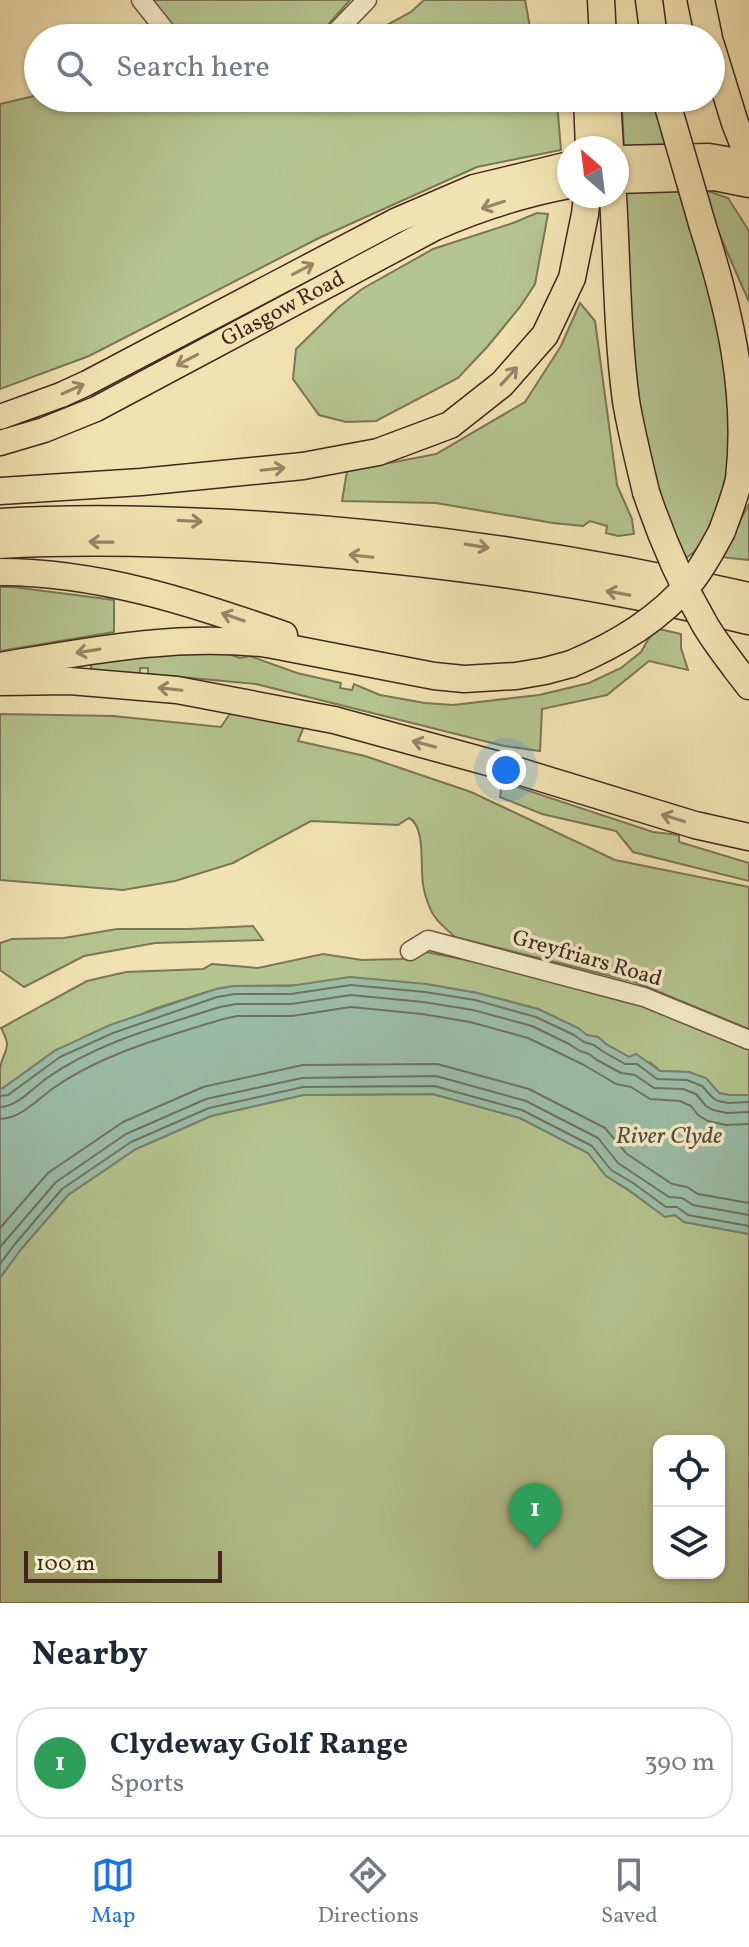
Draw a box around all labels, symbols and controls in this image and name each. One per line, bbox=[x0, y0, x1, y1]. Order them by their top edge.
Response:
search box bbox=[24, 24, 725, 112]
icon: search bbox=[52, 46, 96, 90]
text: Search here bbox=[116, 47, 270, 89]
north arrow bbox=[557, 136, 629, 208]
one-way arrow bbox=[481, 199, 506, 214]
one-way arrow bbox=[291, 261, 315, 277]
street label: Glasgow Road bbox=[216, 263, 350, 355]
one-way arrow bbox=[175, 353, 199, 368]
one-way arrow bbox=[499, 366, 518, 386]
one-way arrow bbox=[60, 381, 85, 396]
one-way arrow bbox=[259, 461, 286, 476]
one-way arrow bbox=[176, 514, 203, 529]
one-way arrow bbox=[88, 534, 115, 549]
one-way arrow bbox=[464, 539, 489, 554]
one-way arrow bbox=[348, 549, 375, 564]
one-way arrow bbox=[606, 585, 631, 600]
one-way arrow bbox=[221, 609, 246, 624]
one-way arrow bbox=[76, 644, 101, 659]
one-way arrow bbox=[157, 682, 184, 697]
one-way arrow bbox=[412, 736, 438, 751]
your location bbox=[486, 750, 526, 790]
one-way arrow bbox=[661, 810, 687, 825]
street label: Greyfriars Road bbox=[508, 923, 666, 995]
water label: River Clyde bbox=[616, 1120, 722, 1154]
map controls bbox=[653, 1435, 725, 1579]
button: locate bbox=[653, 1435, 725, 1507]
pin: 1 bbox=[509, 1483, 561, 1549]
button: layers bbox=[653, 1507, 725, 1579]
scale bar bbox=[24, 1547, 222, 1583]
text: 100 m bbox=[36, 1549, 95, 1580]
text: Nearby bbox=[32, 1632, 148, 1679]
text: Clydeway Golf Range bbox=[110, 1724, 408, 1766]
text: 1 bbox=[55, 1745, 65, 1781]
text: 390 m bbox=[644, 1745, 715, 1781]
text: Sports bbox=[110, 1766, 184, 1802]
tab: Map bbox=[91, 1853, 135, 1932]
tab: Directions bbox=[318, 1853, 419, 1932]
tab: Saved bbox=[601, 1853, 658, 1932]

